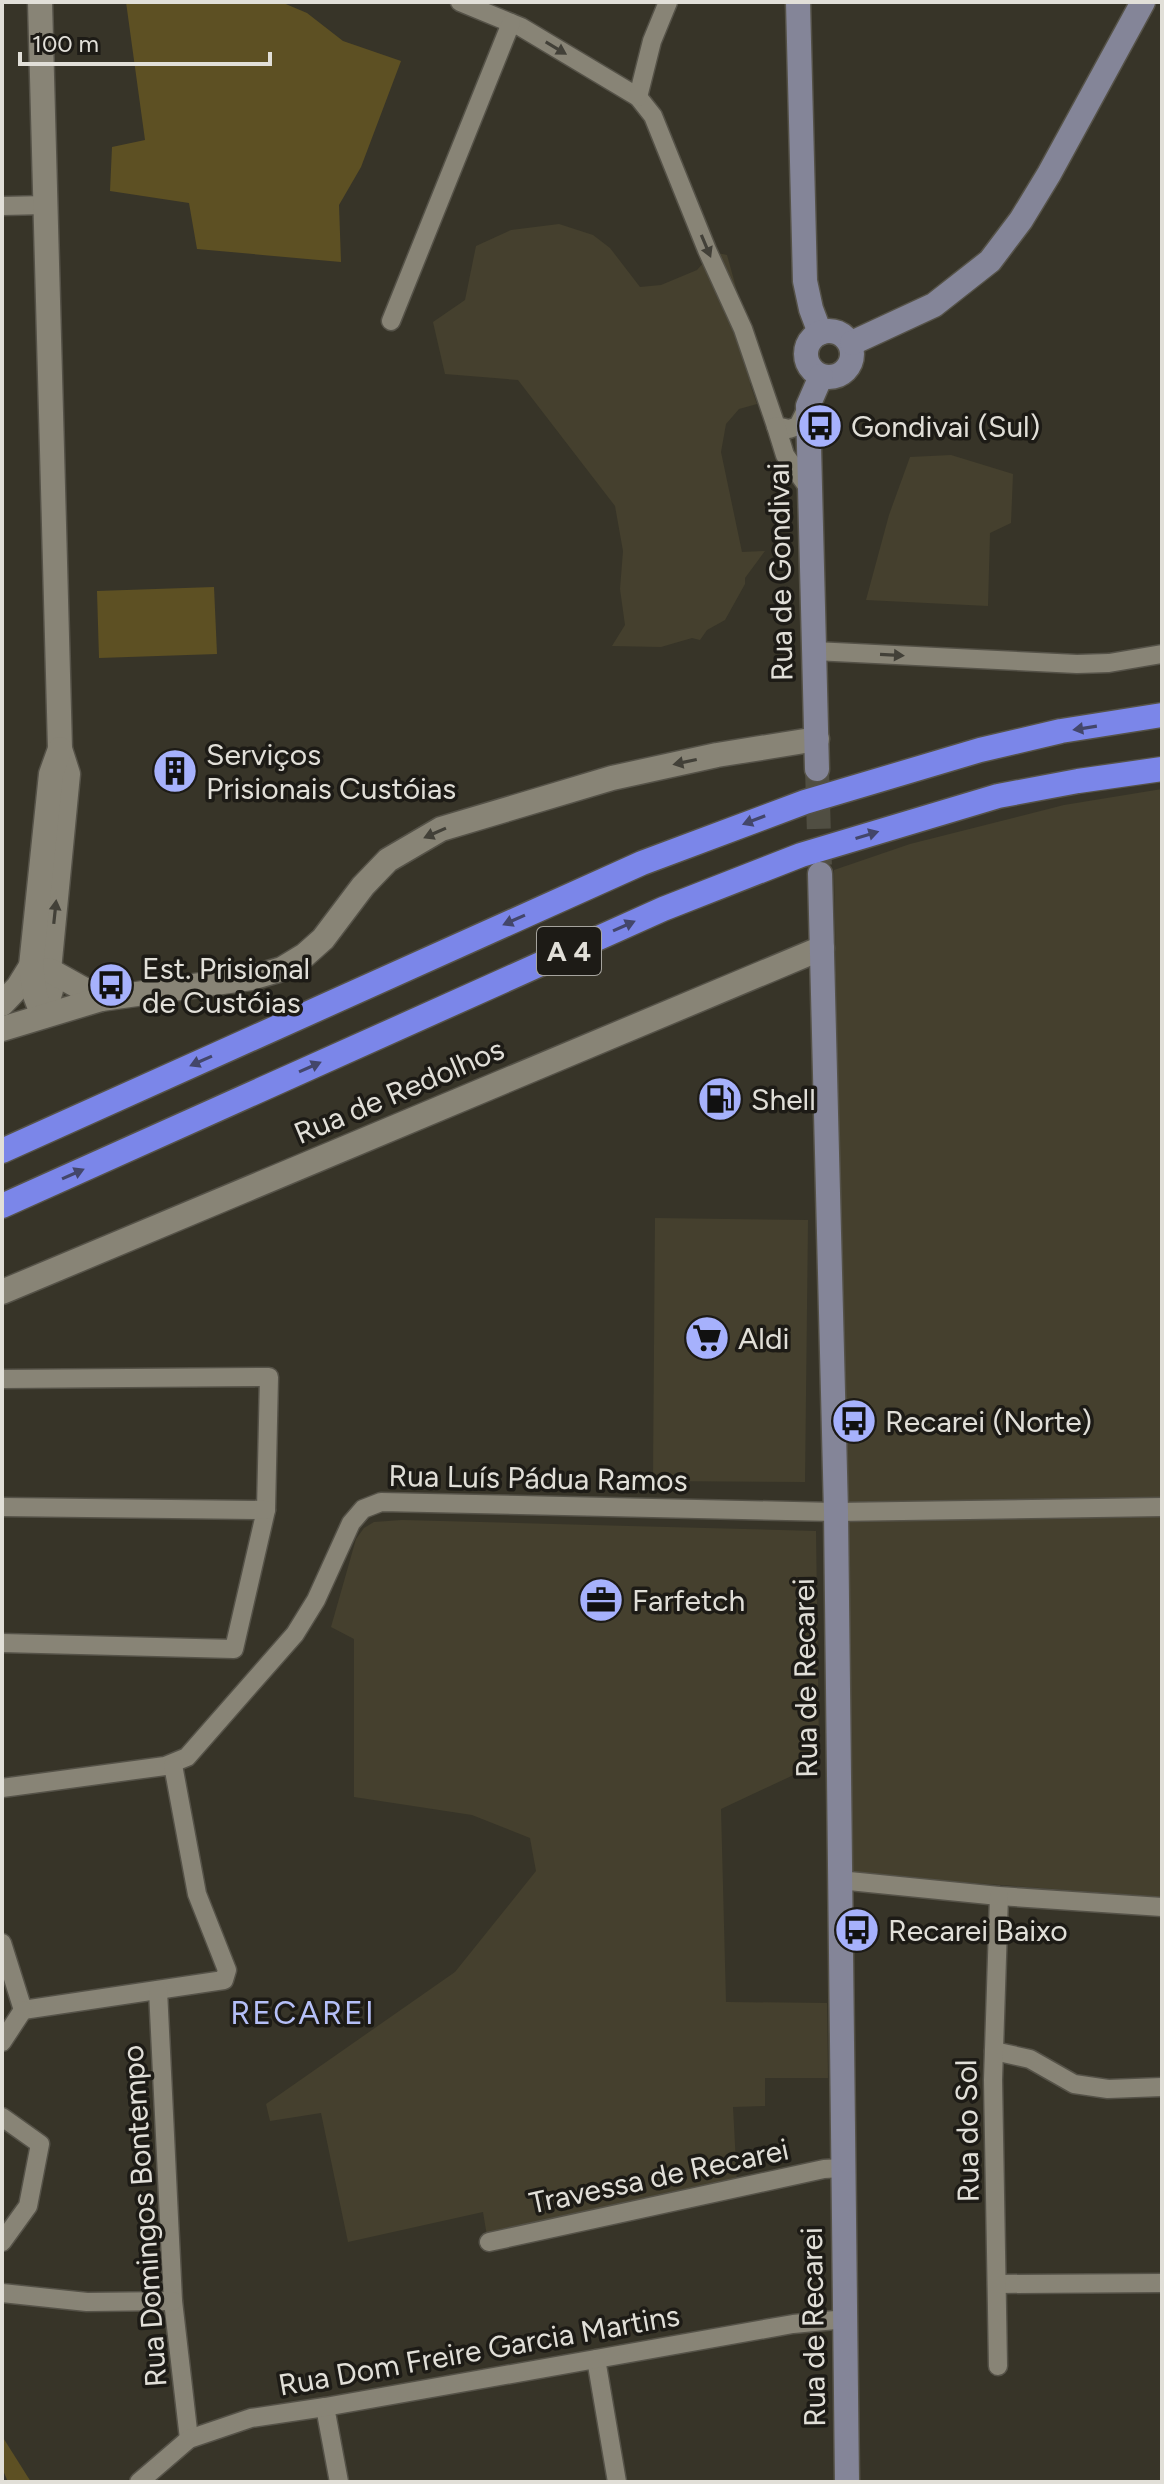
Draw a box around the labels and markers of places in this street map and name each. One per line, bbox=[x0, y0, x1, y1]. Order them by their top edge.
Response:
bus stop icon: Gondivai (Sul) bbox=[796, 402, 844, 450]
place label: Gondivai (Sul) bbox=[851, 408, 1040, 445]
place label: Serviços Prisionais Custóias bbox=[206, 736, 456, 807]
building icon: Serviços Prisionais Custóias bbox=[151, 747, 199, 795]
place label: Est. Prisional de Custóias bbox=[142, 950, 310, 1021]
bus stop icon: Est. Prisional de Custóias bbox=[87, 961, 135, 1009]
fuel station icon: Shell bbox=[696, 1075, 744, 1123]
place label: Shell bbox=[751, 1081, 816, 1118]
supermarket icon: Aldi bbox=[683, 1314, 731, 1362]
place label: Aldi bbox=[738, 1320, 789, 1357]
bus stop icon: Recarei (Norte) bbox=[830, 1397, 878, 1445]
place label: Recarei (Norte) bbox=[885, 1403, 1092, 1440]
office icon: Farfetch bbox=[577, 1576, 625, 1624]
place label: Farfetch bbox=[632, 1582, 745, 1619]
bus stop icon: Recarei Baixo bbox=[833, 1906, 881, 1954]
place label: Recarei Baixo bbox=[888, 1912, 1068, 1949]

